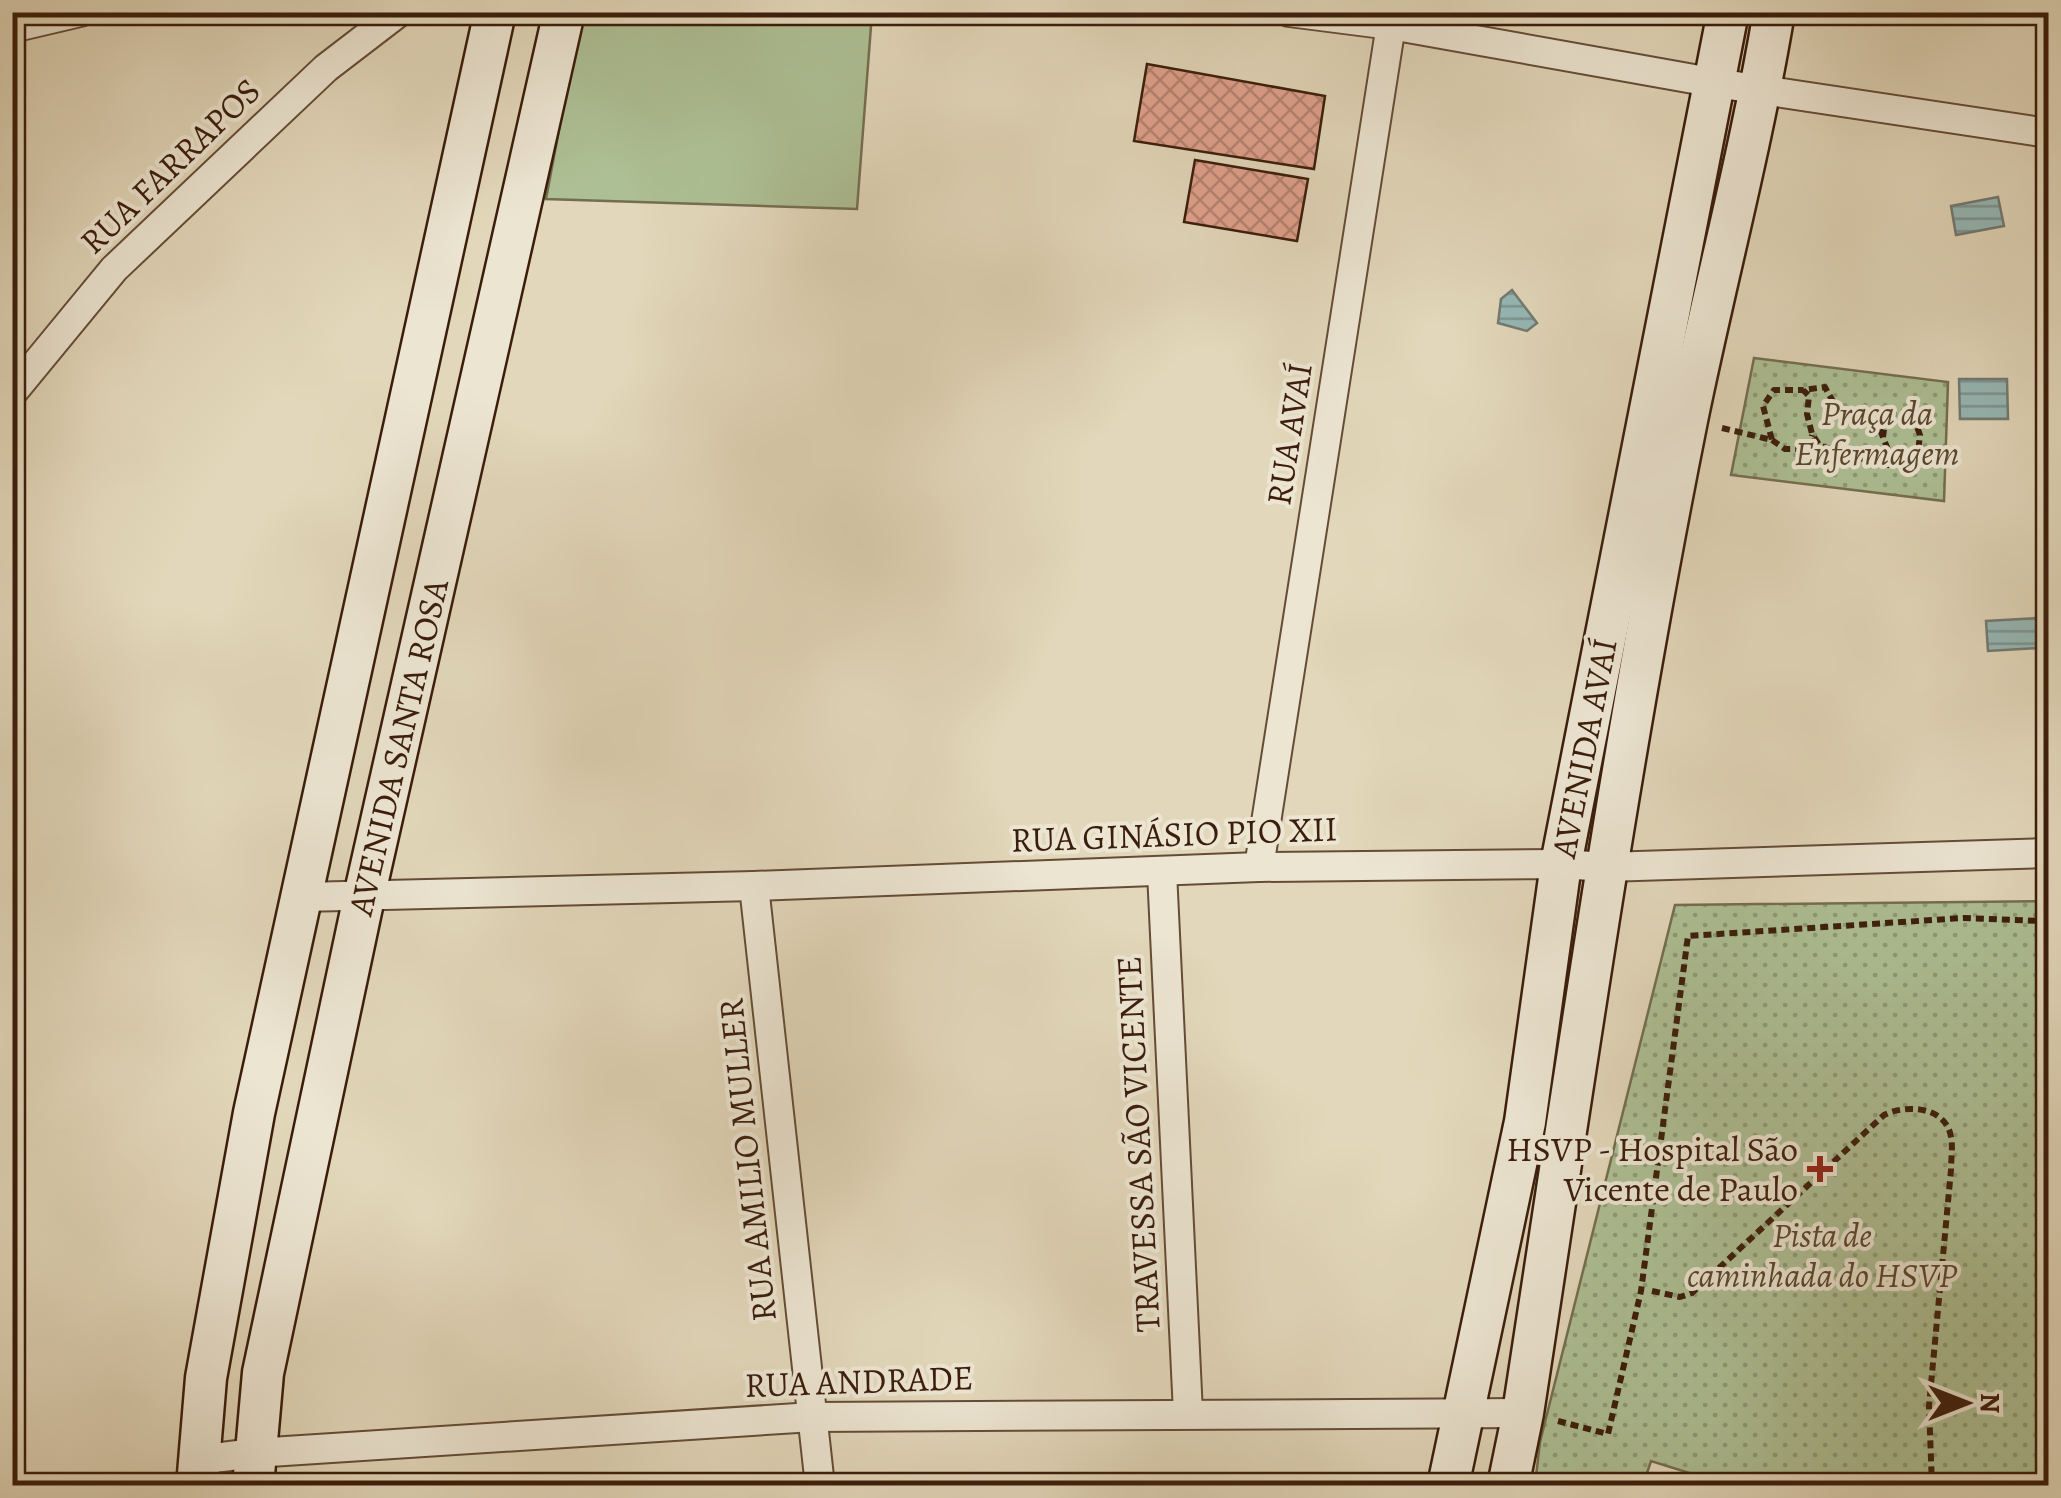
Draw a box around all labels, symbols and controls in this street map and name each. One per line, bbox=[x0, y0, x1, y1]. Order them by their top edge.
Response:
street label: RUA FARRAPOS bbox=[69, 67, 271, 265]
street label: RUA AVAÍ bbox=[1254, 359, 1324, 509]
park label: Praça da Enfermagem bbox=[1795, 389, 1959, 477]
street label: AVENIDA SANTA ROSA bbox=[336, 574, 460, 921]
street label: AVENIDA AVAÍ bbox=[1539, 634, 1629, 863]
street label: RUA GINÁSIO PIO XII bbox=[1010, 804, 1338, 864]
street label: TRAVESSA SÃO VICENTE bbox=[1104, 955, 1172, 1333]
street label: RUA AMILIO MULLER bbox=[706, 995, 788, 1324]
place label: HSVP - Hospital São Vicente de Paulo bbox=[1506, 1125, 1798, 1213]
marker: HSVP - Hospital São Vicente de Paulo bbox=[1807, 1156, 1833, 1182]
park label: Pista de caminhada do HSVP bbox=[1687, 1211, 1957, 1299]
street label: RUA ANDRADE bbox=[744, 1353, 974, 1409]
north arrow bbox=[1916, 1353, 2016, 1453]
text: N bbox=[1971, 1393, 2009, 1413]

